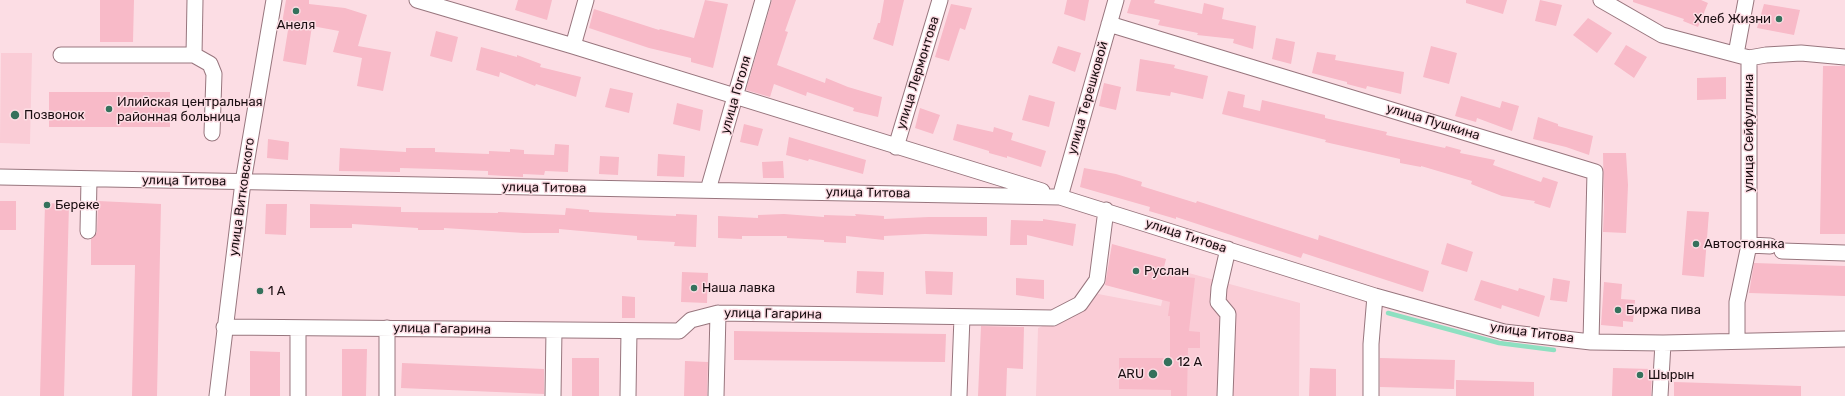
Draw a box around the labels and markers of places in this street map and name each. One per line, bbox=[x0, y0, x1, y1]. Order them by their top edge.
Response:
marker: Анеля bbox=[291, 6, 301, 16]
place label: Хлеб Жизни bbox=[1694, 11, 1771, 27]
marker: Хлеб Жизни bbox=[1774, 14, 1784, 24]
place label: Анеля bbox=[277, 17, 315, 33]
place label: Илийская центральная районная больница bbox=[117, 94, 263, 125]
marker: Илийская центральная районная больница bbox=[104, 104, 114, 114]
place label: Позвонок bbox=[24, 107, 85, 123]
marker: Позвонок bbox=[9, 109, 21, 121]
place label: Береке bbox=[55, 197, 100, 213]
marker: Береке bbox=[42, 200, 52, 210]
place label: Автостоянка bbox=[1704, 236, 1785, 252]
marker: Автостоянка bbox=[1691, 239, 1701, 249]
place label: Руслан bbox=[1144, 263, 1189, 279]
marker: Руслан bbox=[1131, 266, 1141, 276]
place label: Наша лавка bbox=[702, 280, 775, 296]
place label: 1 А bbox=[268, 283, 285, 299]
marker: Наша лавка bbox=[689, 283, 699, 293]
marker: 1 А bbox=[255, 286, 265, 296]
place label: Биржа пива bbox=[1626, 302, 1701, 318]
marker: Биржа пива bbox=[1613, 305, 1623, 315]
place label: 12 А bbox=[1177, 354, 1202, 370]
marker: 12 А bbox=[1162, 356, 1174, 368]
place label: ARU bbox=[1118, 366, 1144, 382]
place label: Шырын bbox=[1648, 367, 1695, 383]
marker: ARU bbox=[1147, 368, 1159, 380]
marker: Шырын bbox=[1635, 370, 1645, 380]

